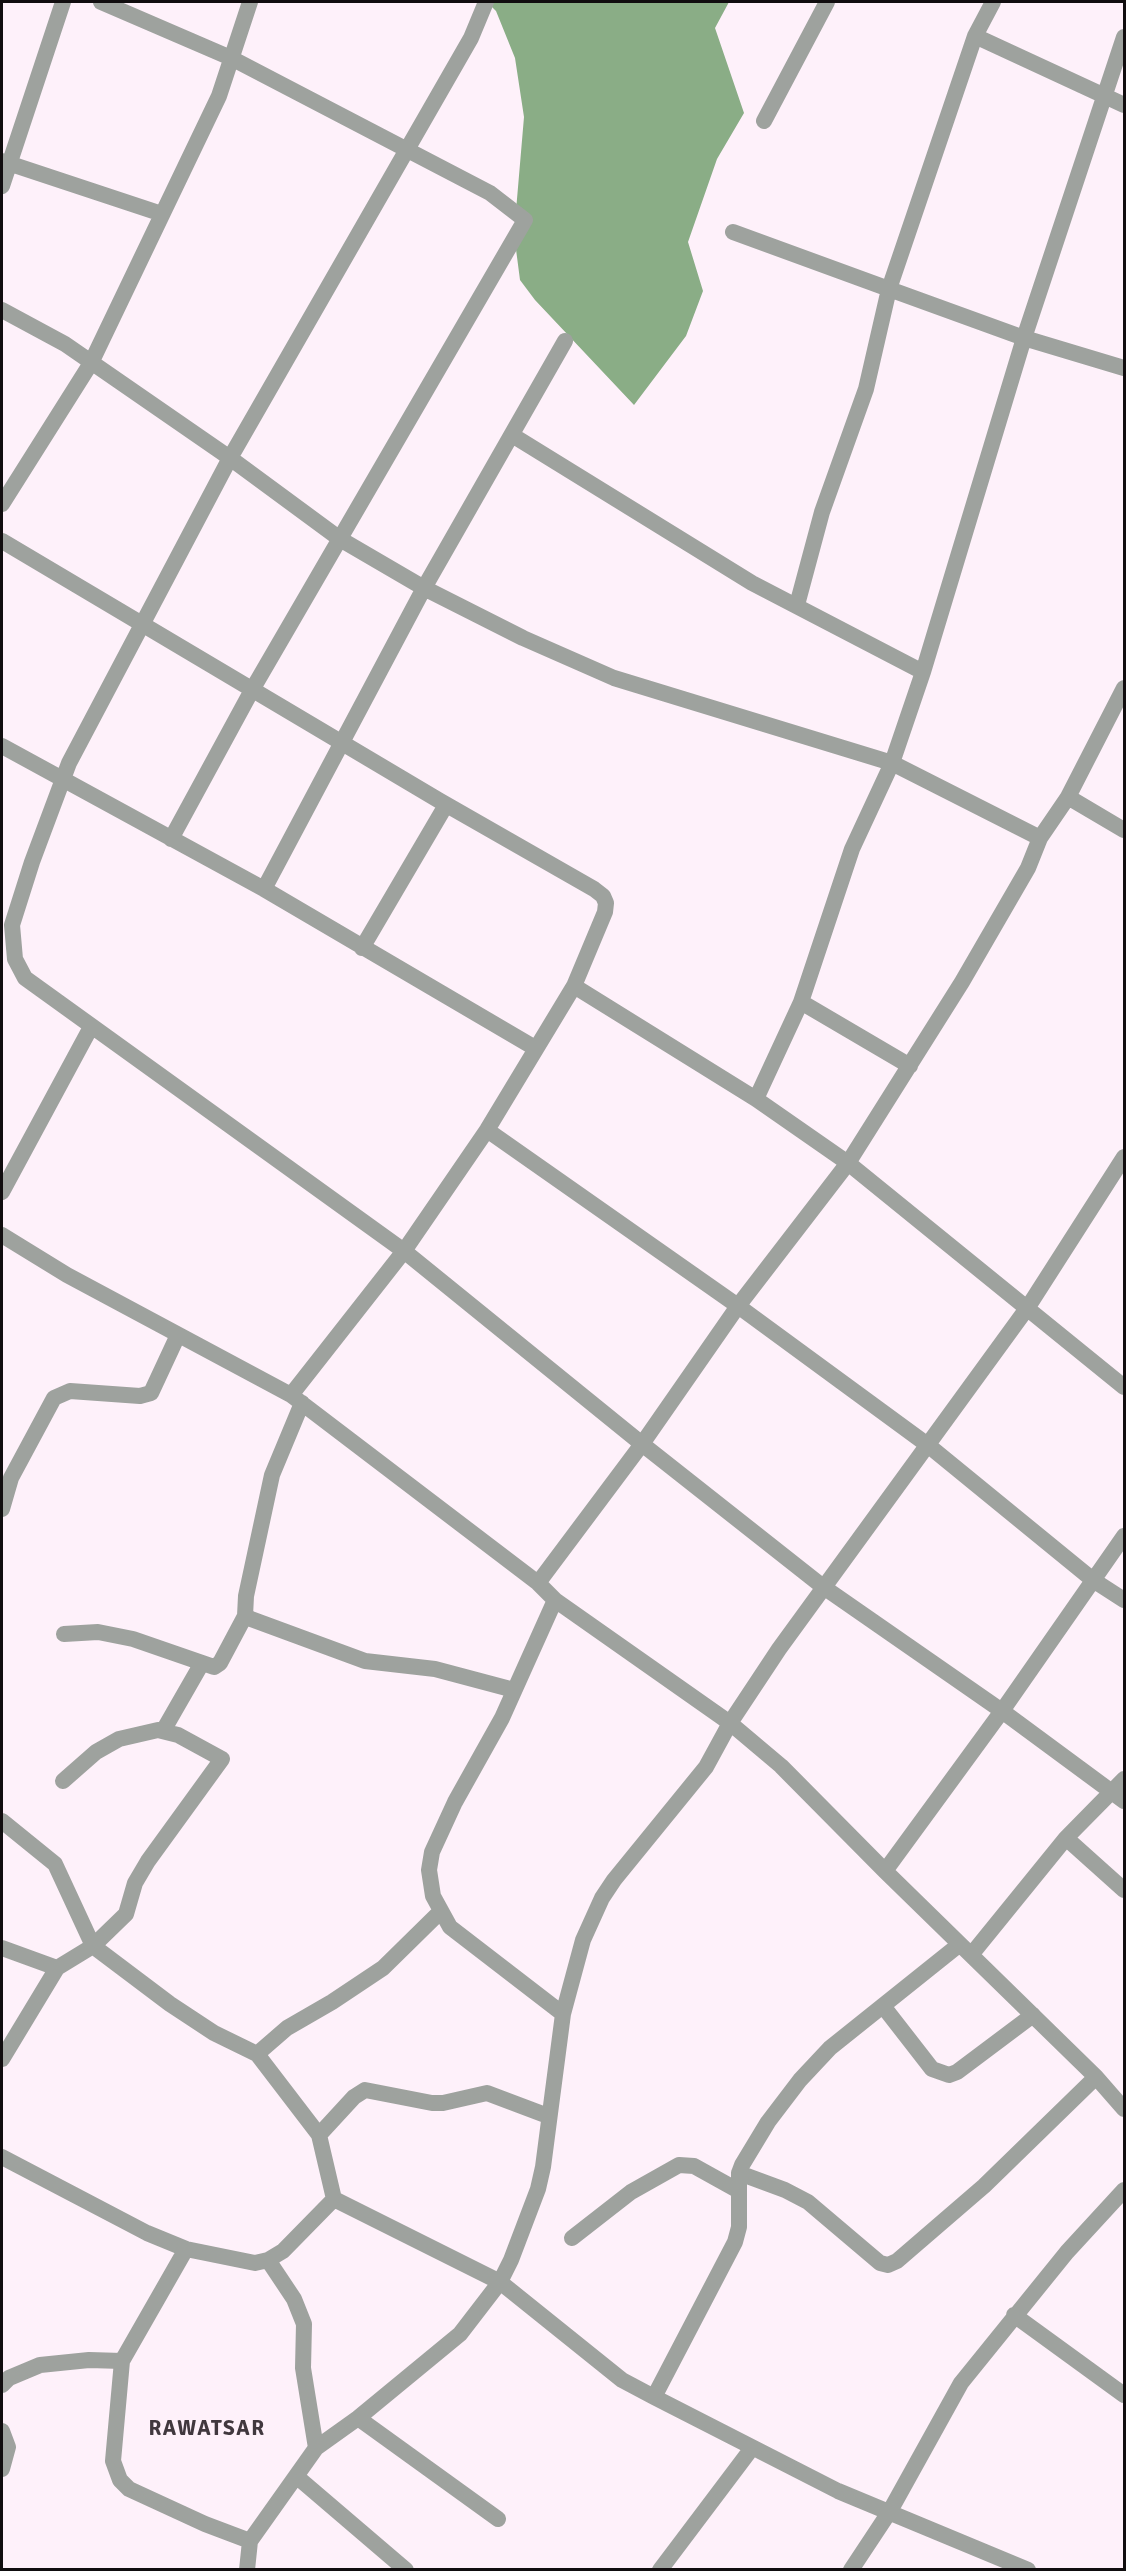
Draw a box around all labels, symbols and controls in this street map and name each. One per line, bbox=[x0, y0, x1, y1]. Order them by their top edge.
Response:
district label: RAWATSAR bbox=[148, 2416, 266, 2442]

